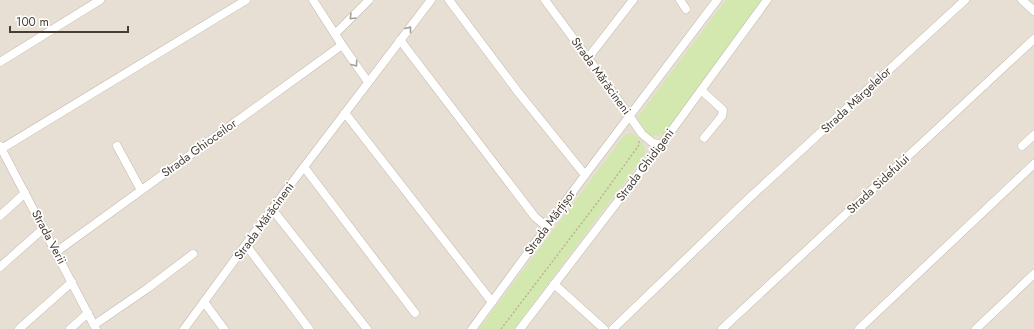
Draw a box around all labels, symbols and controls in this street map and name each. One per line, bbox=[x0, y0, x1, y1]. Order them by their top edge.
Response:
scale bar bbox=[10, 8, 128, 34]
one-way arrow bbox=[349, 12, 357, 20]
text: 100 m bbox=[16, 13, 49, 31]
one-way arrow bbox=[404, 26, 411, 33]
street label: Strada Mărăcineni bbox=[567, 34, 635, 118]
one-way arrow bbox=[350, 59, 357, 66]
street label: Strada Mărgelelor bbox=[817, 62, 896, 137]
street label: Strada Ghioceilor bbox=[158, 114, 241, 182]
street label: Strada Ghidigeni bbox=[612, 125, 678, 205]
street label: Strada Sidefului bbox=[843, 150, 913, 218]
street label: Strada Mărăcineni bbox=[230, 179, 298, 263]
street label: Strada Mărțișor bbox=[520, 185, 580, 258]
street label: Strada Verii bbox=[27, 207, 71, 267]

